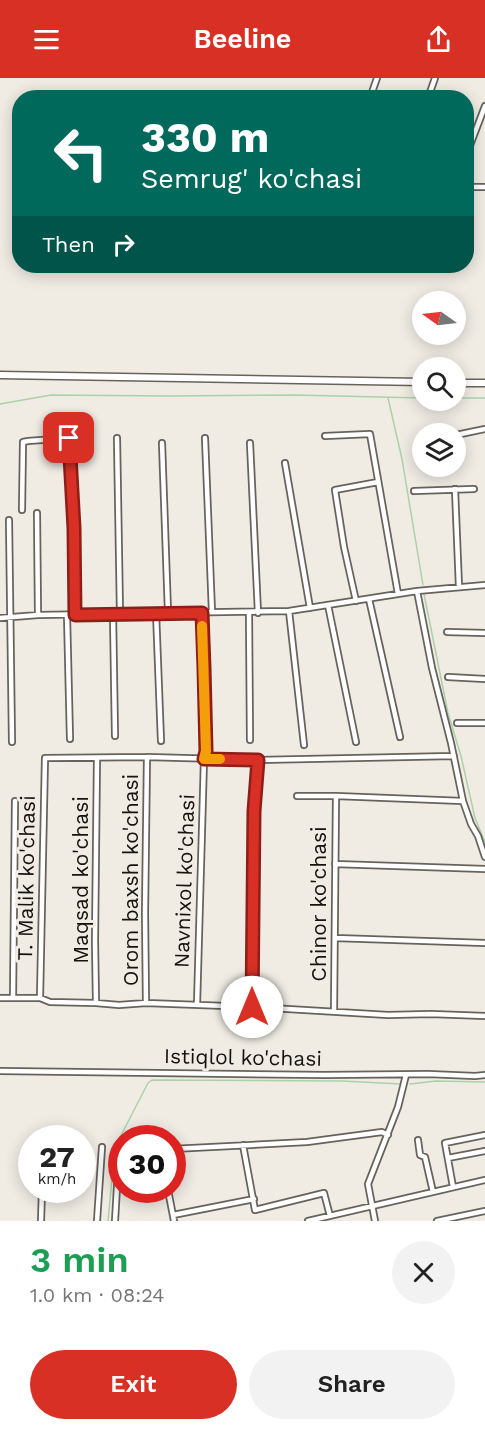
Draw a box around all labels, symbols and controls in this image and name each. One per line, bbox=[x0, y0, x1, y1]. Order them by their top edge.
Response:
icon: menu bbox=[30, 23, 63, 56]
text: Beeline bbox=[194, 23, 291, 55]
icon: share bbox=[422, 23, 455, 56]
text: 330 m bbox=[141, 113, 269, 162]
icon: left bbox=[42, 114, 120, 192]
text: Semrug' ko'chasi bbox=[141, 163, 362, 195]
icon: right bbox=[107, 228, 140, 261]
text: Then bbox=[42, 232, 95, 257]
north arrow bbox=[412, 291, 466, 345]
map controls bbox=[412, 291, 466, 477]
button: search bbox=[412, 357, 466, 411]
pin bbox=[43, 412, 94, 463]
icon: arrive bbox=[52, 421, 85, 454]
button: layers bbox=[412, 423, 466, 477]
street label: Orom baxsh ko'chasi bbox=[118, 774, 143, 986]
street label: Navnixol ko'chasi bbox=[168, 794, 200, 968]
street label: T. Malik ko'chasi bbox=[12, 795, 40, 961]
street label: Maqsad ko'chasi bbox=[68, 796, 93, 964]
street label: Chinor ko'chasi bbox=[306, 826, 331, 982]
position arrow bbox=[220, 975, 284, 1039]
street label: Istiqlol ko'chasi bbox=[164, 1043, 322, 1071]
speed limit sign: 30 bbox=[108, 1125, 186, 1203]
text: 27 bbox=[39, 1139, 75, 1174]
text: km/h bbox=[38, 1170, 76, 1188]
text: 3 min bbox=[30, 1239, 129, 1281]
button: close bbox=[392, 1241, 455, 1304]
text: 1.0 km · 08:24 bbox=[30, 1283, 164, 1307]
button: Exit bbox=[30, 1350, 237, 1419]
button: Share bbox=[249, 1350, 455, 1419]

